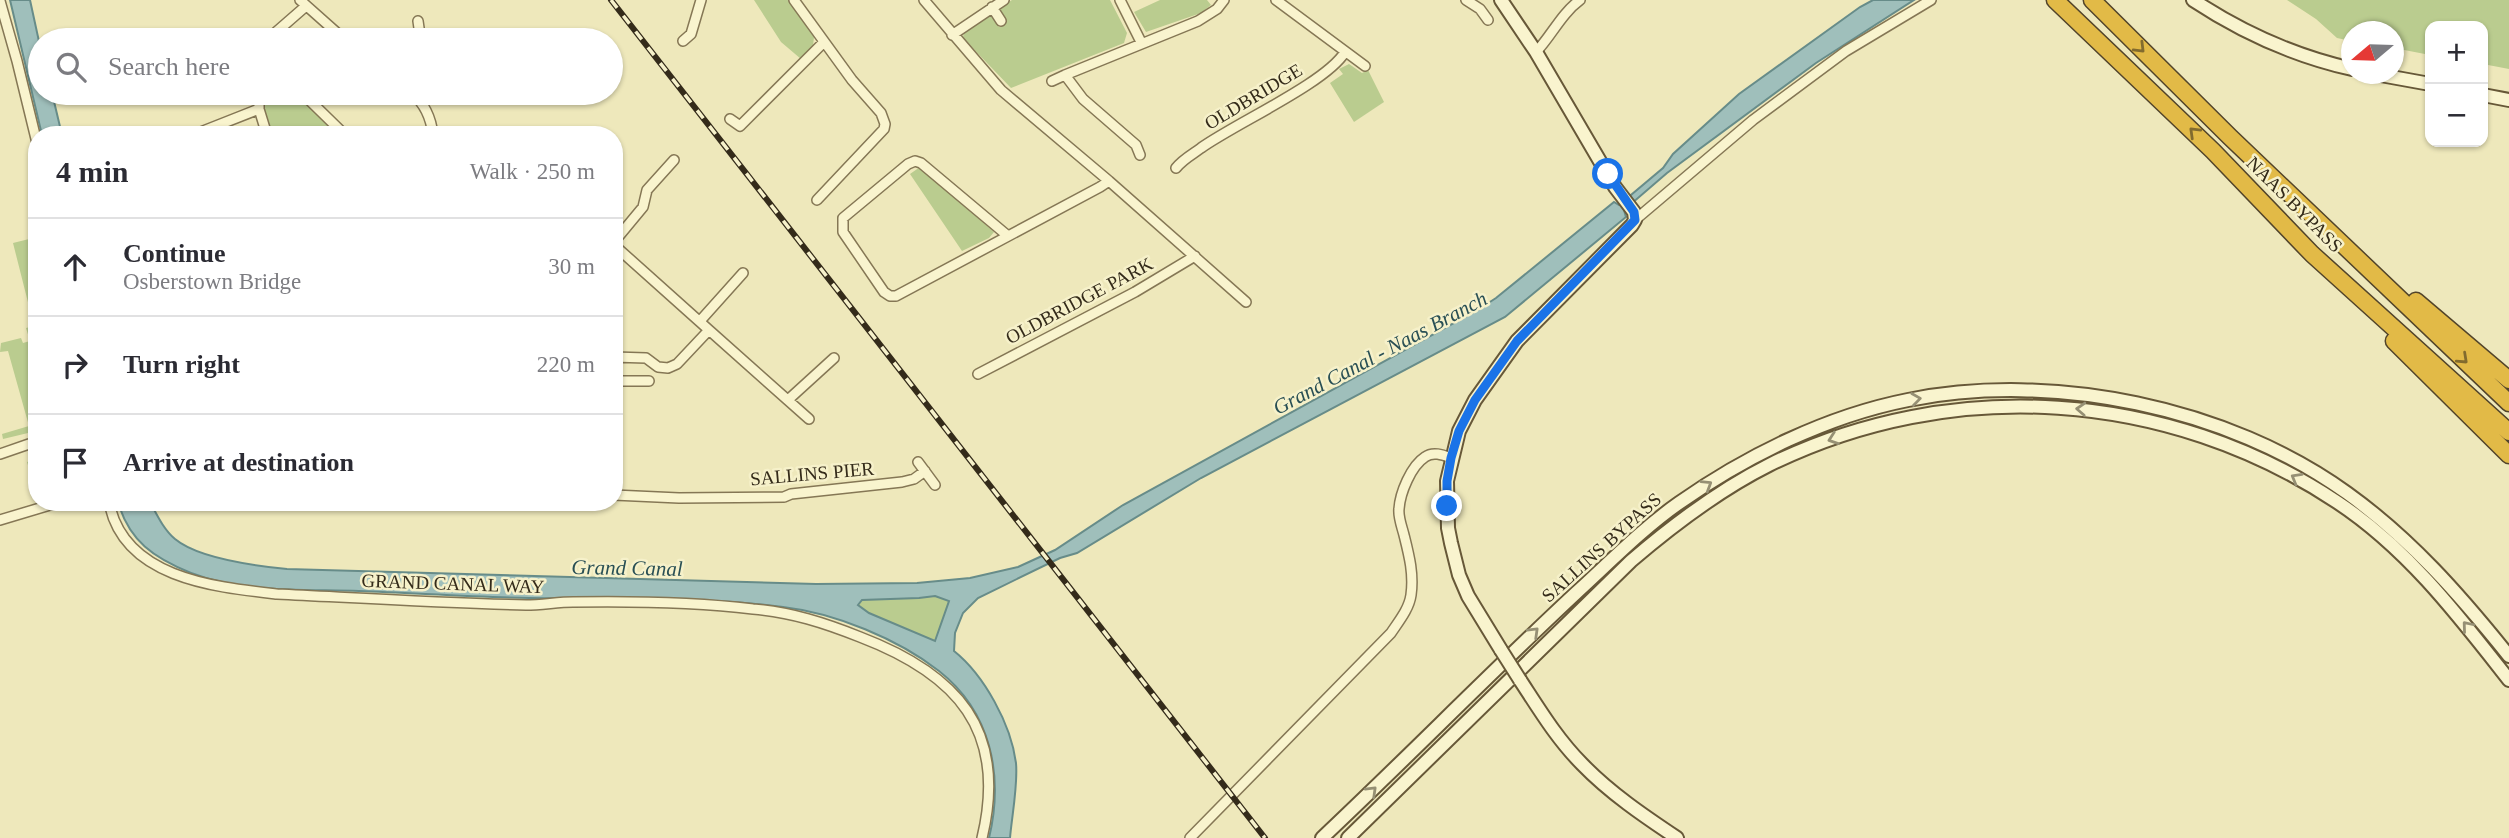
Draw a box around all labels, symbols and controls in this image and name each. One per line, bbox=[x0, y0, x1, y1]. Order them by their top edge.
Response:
north arrow bbox=[2341, 21, 2404, 84]
map controls bbox=[2425, 21, 2488, 147]
button: + bbox=[2425, 21, 2488, 84]
search box bbox=[28, 28, 623, 105]
one-way arrow bbox=[2132, 40, 2145, 53]
icon: search bbox=[52, 48, 90, 86]
text: Search here bbox=[108, 52, 230, 81]
street label: OLDBRIDGE bbox=[1201, 59, 1306, 134]
button: − bbox=[2425, 84, 2488, 147]
one-way arrow bbox=[2189, 127, 2202, 140]
street label: NAAS BYPASS bbox=[2242, 152, 2347, 257]
text: 4 min bbox=[56, 155, 129, 188]
route start bbox=[1592, 158, 1623, 189]
text: Walk · 250 m bbox=[470, 159, 595, 184]
text: Continue bbox=[123, 239, 226, 268]
icon: ahead bbox=[56, 248, 94, 286]
street label: OLDBRIDGE PARK bbox=[1002, 253, 1157, 348]
text: 30 m bbox=[548, 254, 595, 279]
text: Osberstown Bridge bbox=[123, 269, 301, 294]
water label: Grand Canal - Naas Branch bbox=[1269, 286, 1491, 420]
icon: right bbox=[56, 346, 94, 384]
text: Turn right bbox=[123, 350, 240, 379]
one-way arrow bbox=[2455, 351, 2468, 364]
text: 220 m bbox=[537, 352, 595, 377]
one-way arrow bbox=[1910, 392, 1922, 407]
one-way arrow bbox=[2075, 402, 2086, 417]
one-way arrow bbox=[1827, 431, 1840, 445]
icon: arrive bbox=[56, 444, 94, 482]
text: Arrive at destination bbox=[123, 448, 354, 477]
street label: SALLINS PIER bbox=[749, 458, 875, 489]
one-way arrow bbox=[2291, 473, 2303, 486]
one-way arrow bbox=[1700, 481, 1713, 494]
street label: SALLINS BYPASS bbox=[1537, 488, 1665, 606]
route end bbox=[1431, 490, 1462, 521]
water label: Grand Canal bbox=[571, 555, 683, 581]
street label: GRAND CANAL WAY bbox=[361, 570, 545, 597]
one-way arrow bbox=[2463, 621, 2475, 634]
one-way arrow bbox=[1526, 627, 1539, 640]
one-way arrow bbox=[1364, 787, 1377, 800]

